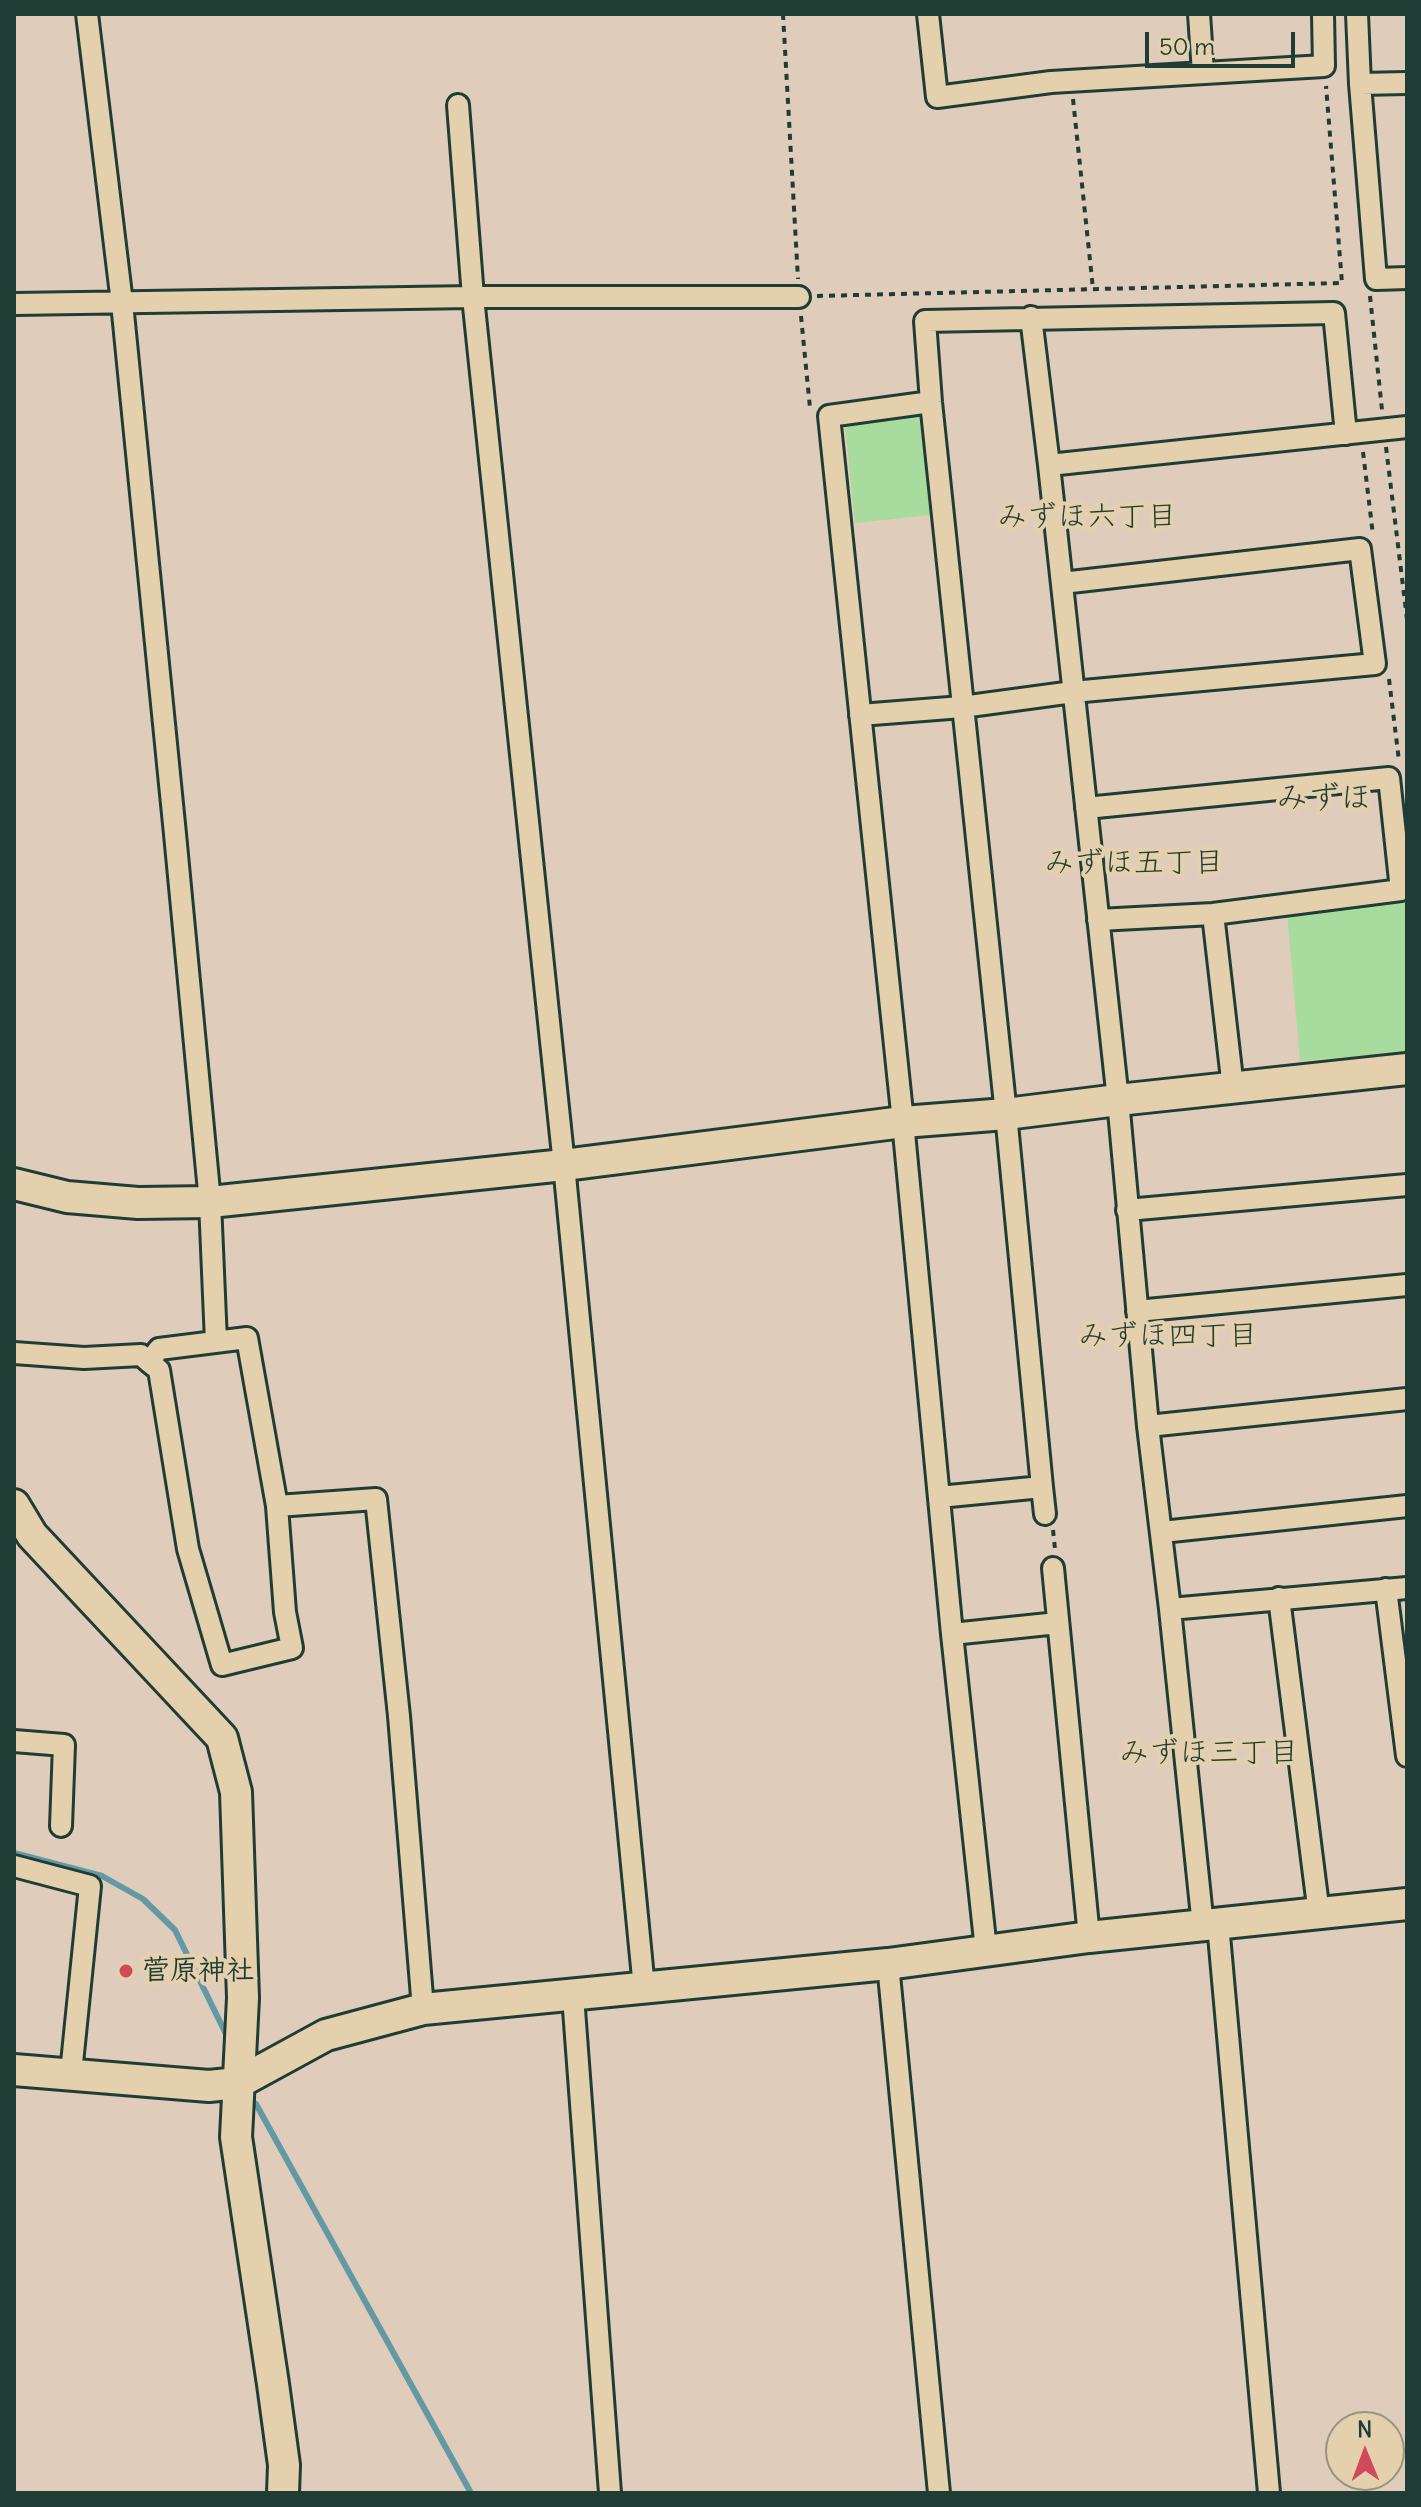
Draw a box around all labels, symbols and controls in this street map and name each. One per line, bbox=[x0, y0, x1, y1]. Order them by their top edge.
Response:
scale bar bbox=[1149, 16, 1299, 66]
text: 50 m bbox=[1159, 31, 1215, 61]
district label: みずほ六丁目 bbox=[997, 499, 1177, 535]
district label: みずほ bbox=[1276, 780, 1372, 818]
district label: みずほ五丁目 bbox=[1044, 845, 1224, 881]
district label: みずほ四丁目 bbox=[1078, 1318, 1258, 1354]
district label: みずほ三丁目 bbox=[1119, 1735, 1299, 1771]
place label: 菅原神社 bbox=[142, 1954, 254, 1988]
marker: 菅原神社 bbox=[117, 1962, 135, 1980]
north arrow bbox=[1325, 2411, 1405, 2491]
text: N bbox=[1357, 2415, 1372, 2443]

